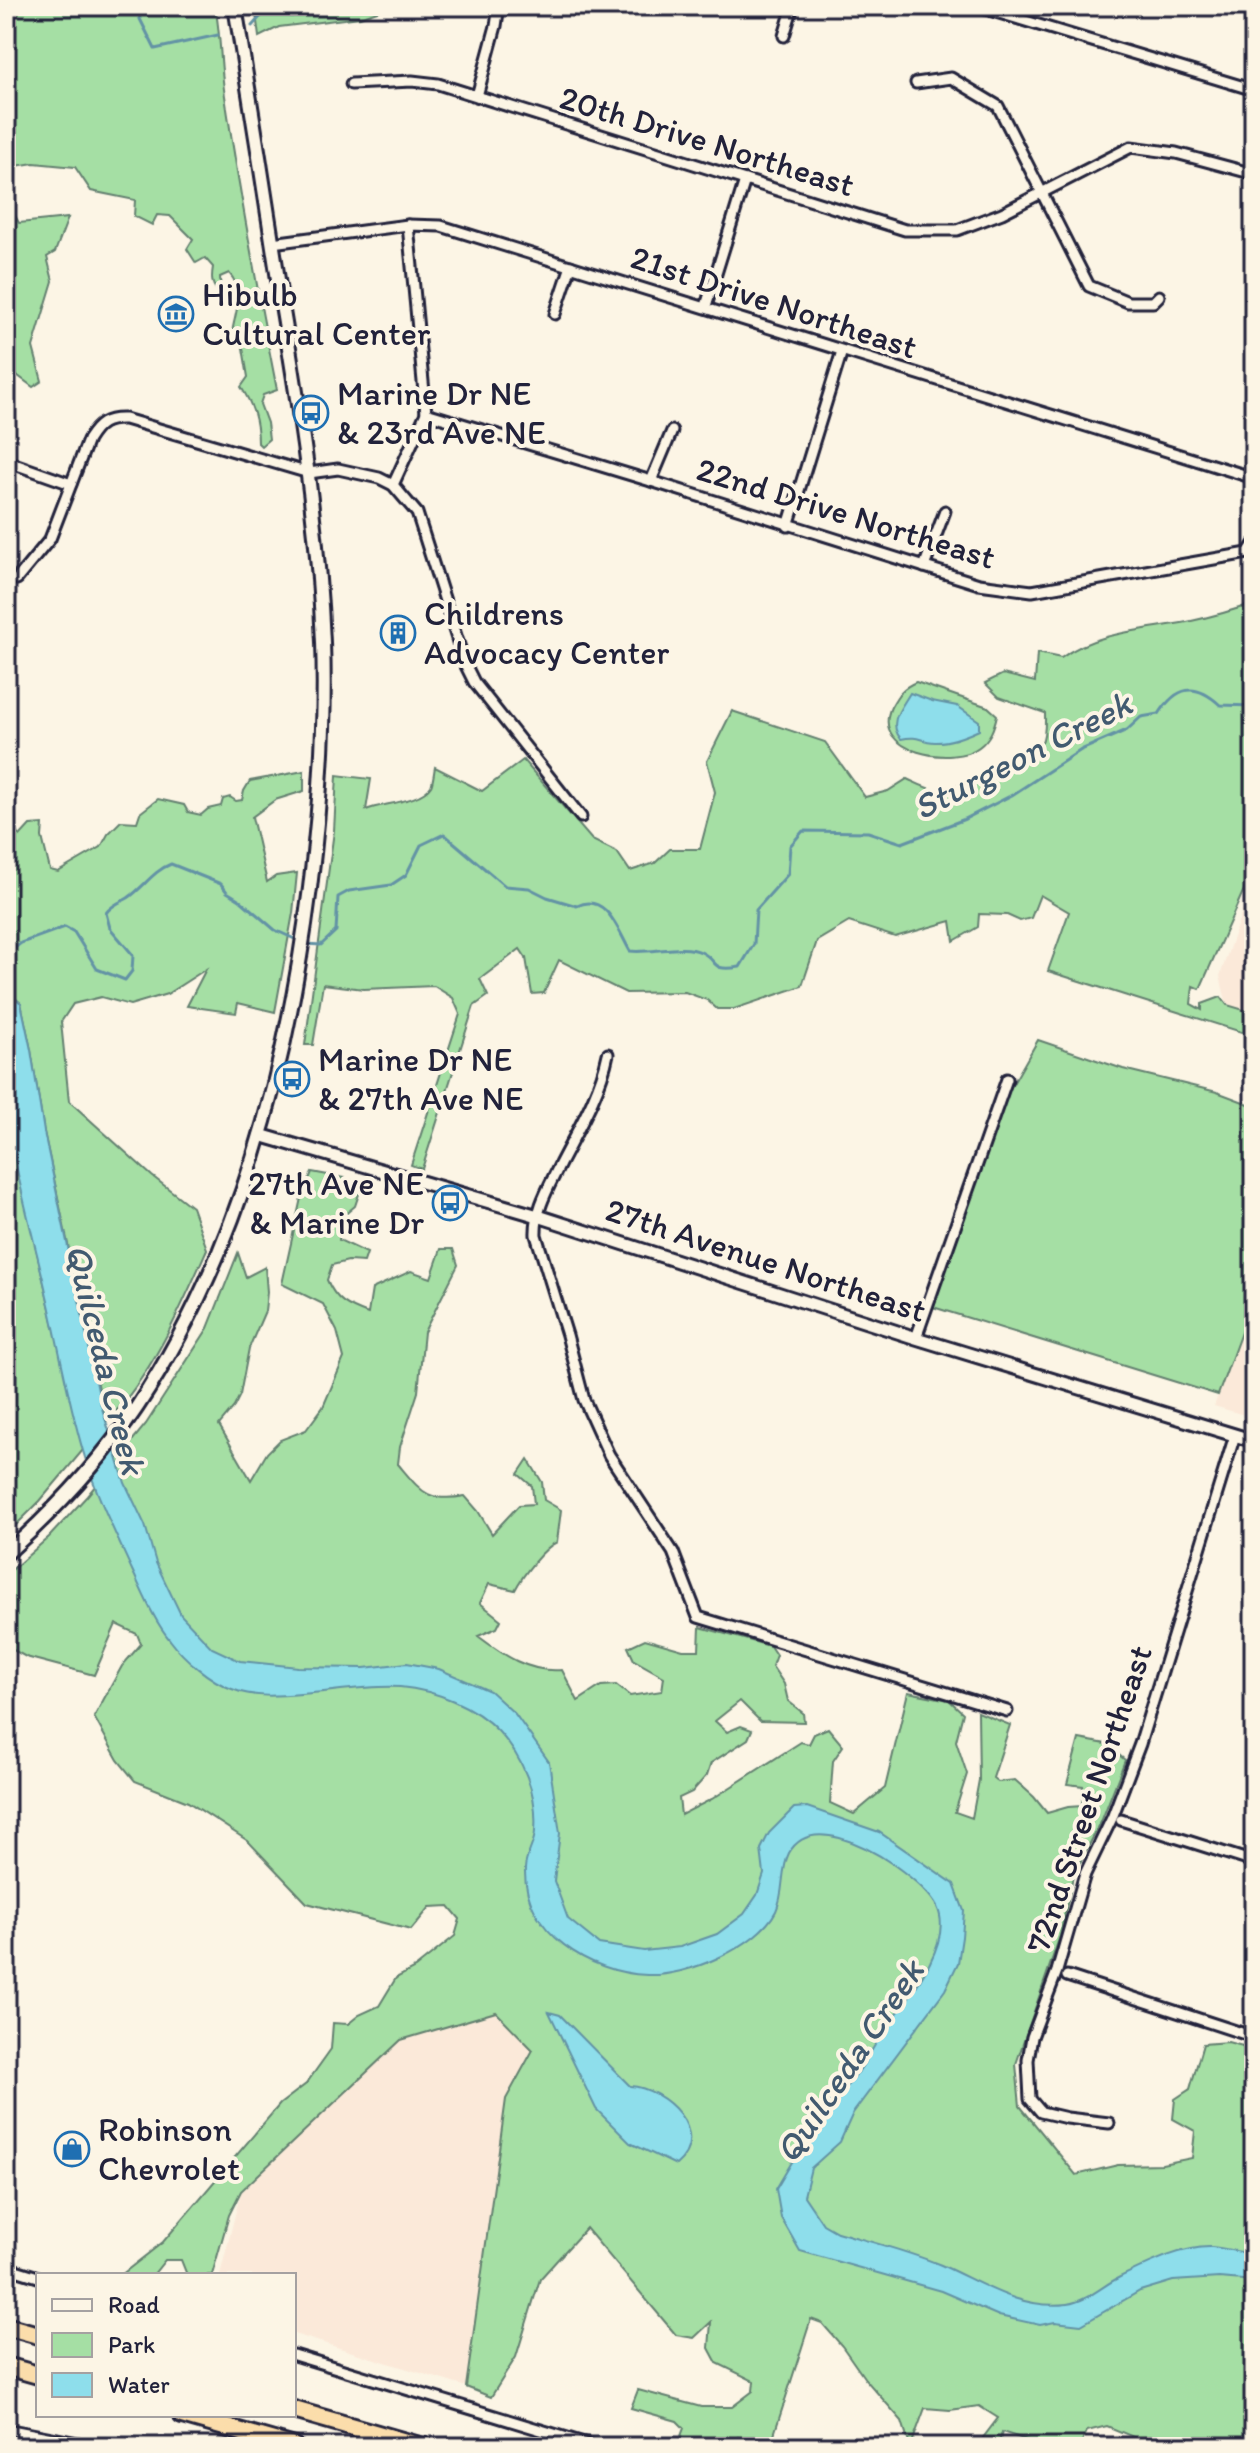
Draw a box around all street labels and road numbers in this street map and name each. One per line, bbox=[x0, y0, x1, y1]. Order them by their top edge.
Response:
street label: 20th Drive Northeast bbox=[555, 77, 859, 205]
street label: 21st Drive Northeast bbox=[626, 236, 922, 368]
street label: 22nd Drive Northeast bbox=[692, 448, 1000, 578]
street label: 27th Avenue Northeast bbox=[601, 1189, 931, 1331]
street label: 72nd Street Northeast bbox=[1017, 1640, 1161, 1958]

